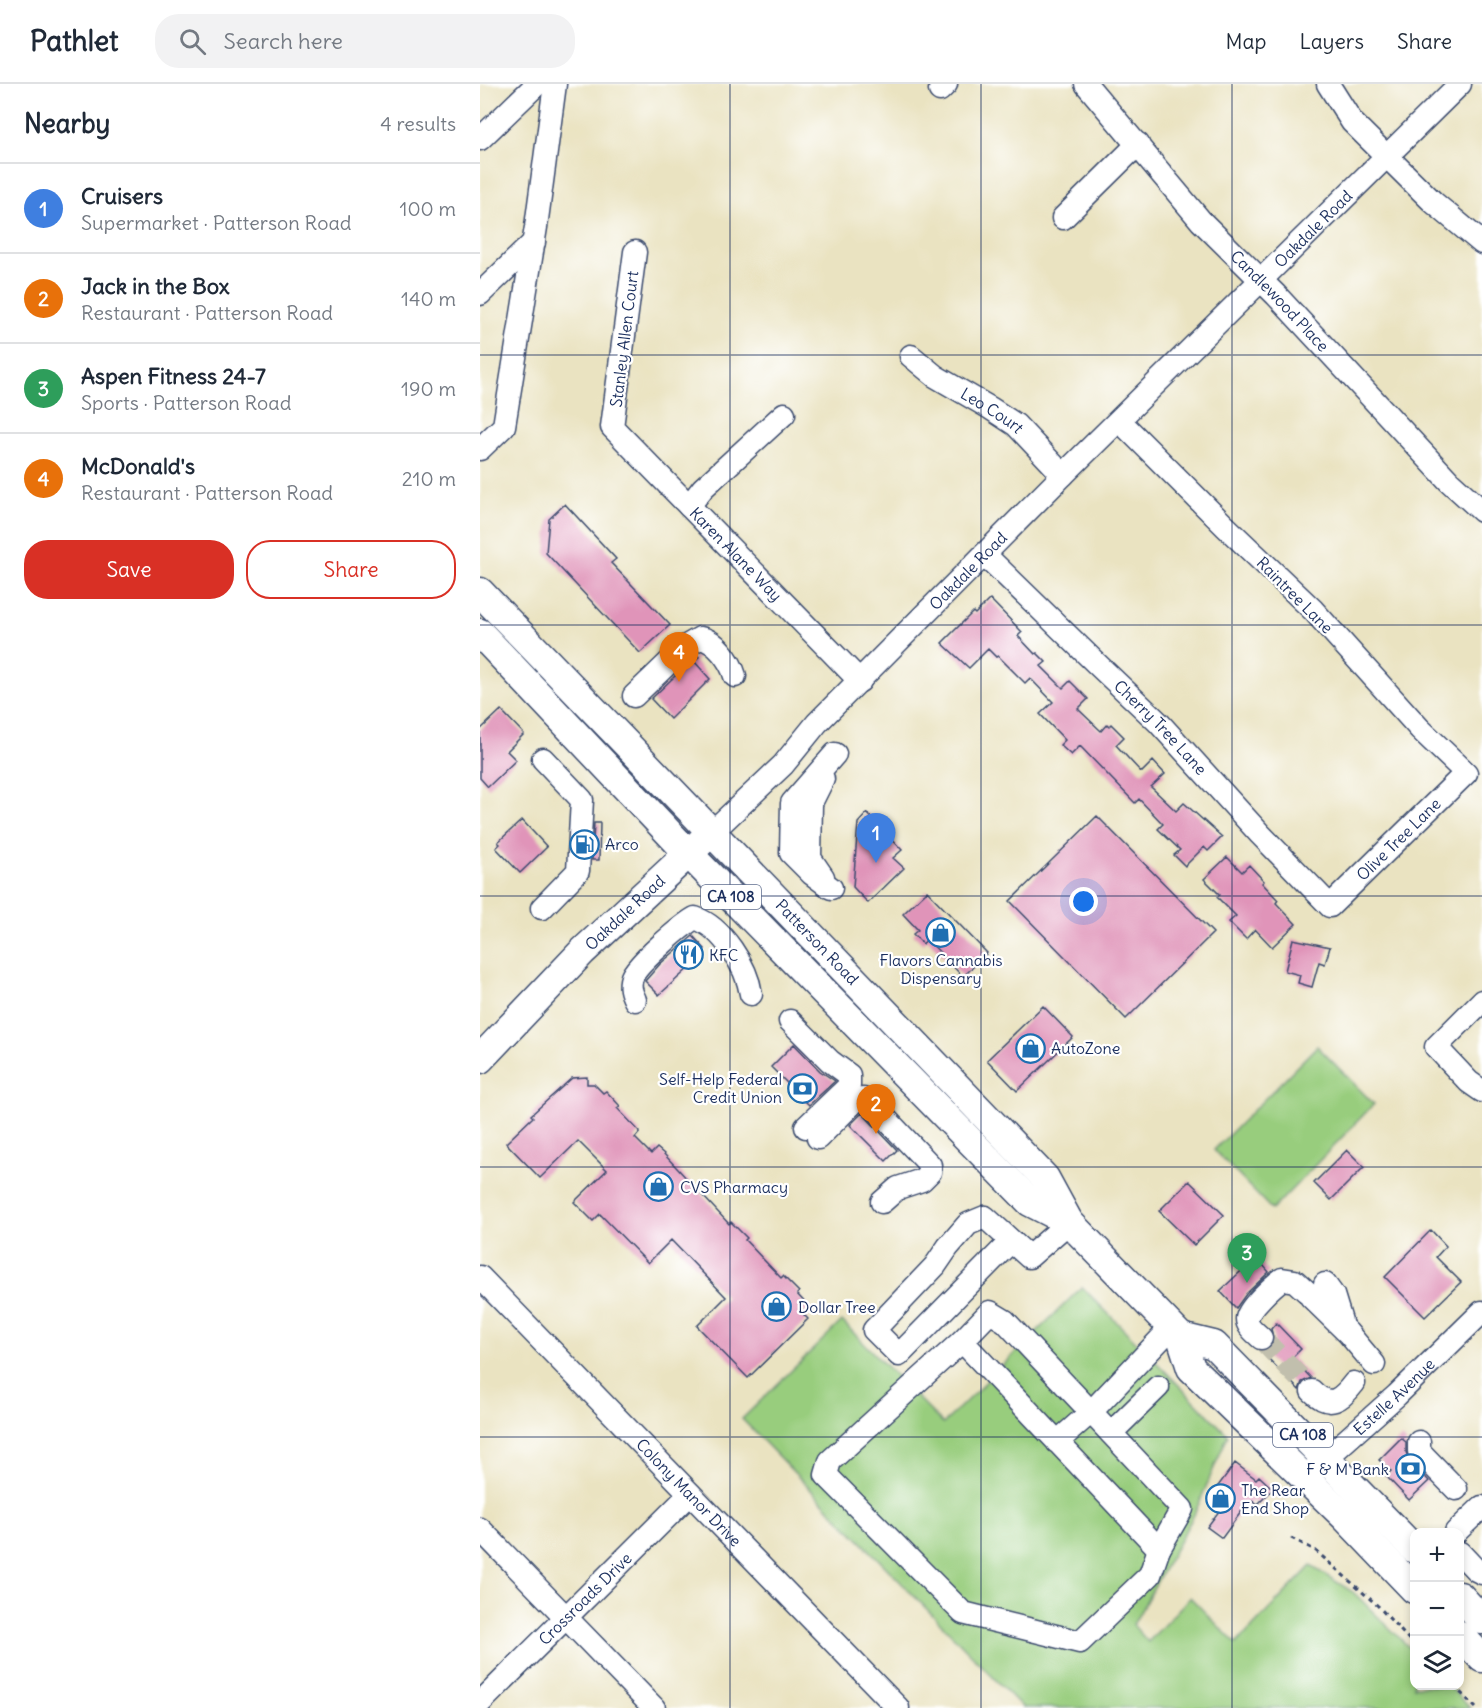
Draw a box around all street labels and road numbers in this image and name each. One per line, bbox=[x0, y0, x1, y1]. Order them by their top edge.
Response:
street label: Oakdale Road bbox=[1270, 186, 1356, 272]
street label: Candlewood Place bbox=[1226, 246, 1333, 355]
street label: Stanley Allen Court bbox=[606, 269, 642, 408]
street label: Leo Court bbox=[957, 383, 1029, 438]
street label: Karen Alane Way bbox=[686, 503, 786, 605]
street label: Oakdale Road bbox=[925, 528, 1011, 614]
street label: Raintree Lane bbox=[1253, 553, 1337, 637]
street label: Cherry Tree Lane bbox=[1110, 676, 1211, 779]
street label: Olive Tree Lane bbox=[1352, 794, 1445, 885]
street label: Oakdale Road bbox=[581, 871, 669, 954]
road number: CA 108 bbox=[701, 885, 761, 909]
street label: Patterson Road bbox=[772, 895, 863, 989]
street label: Estelle Avenue bbox=[1349, 1354, 1439, 1439]
road number: CA 108 bbox=[1273, 1423, 1333, 1447]
street label: Colony Manor Drive bbox=[632, 1434, 746, 1550]
street label: Crossroads Drive bbox=[534, 1548, 636, 1649]

